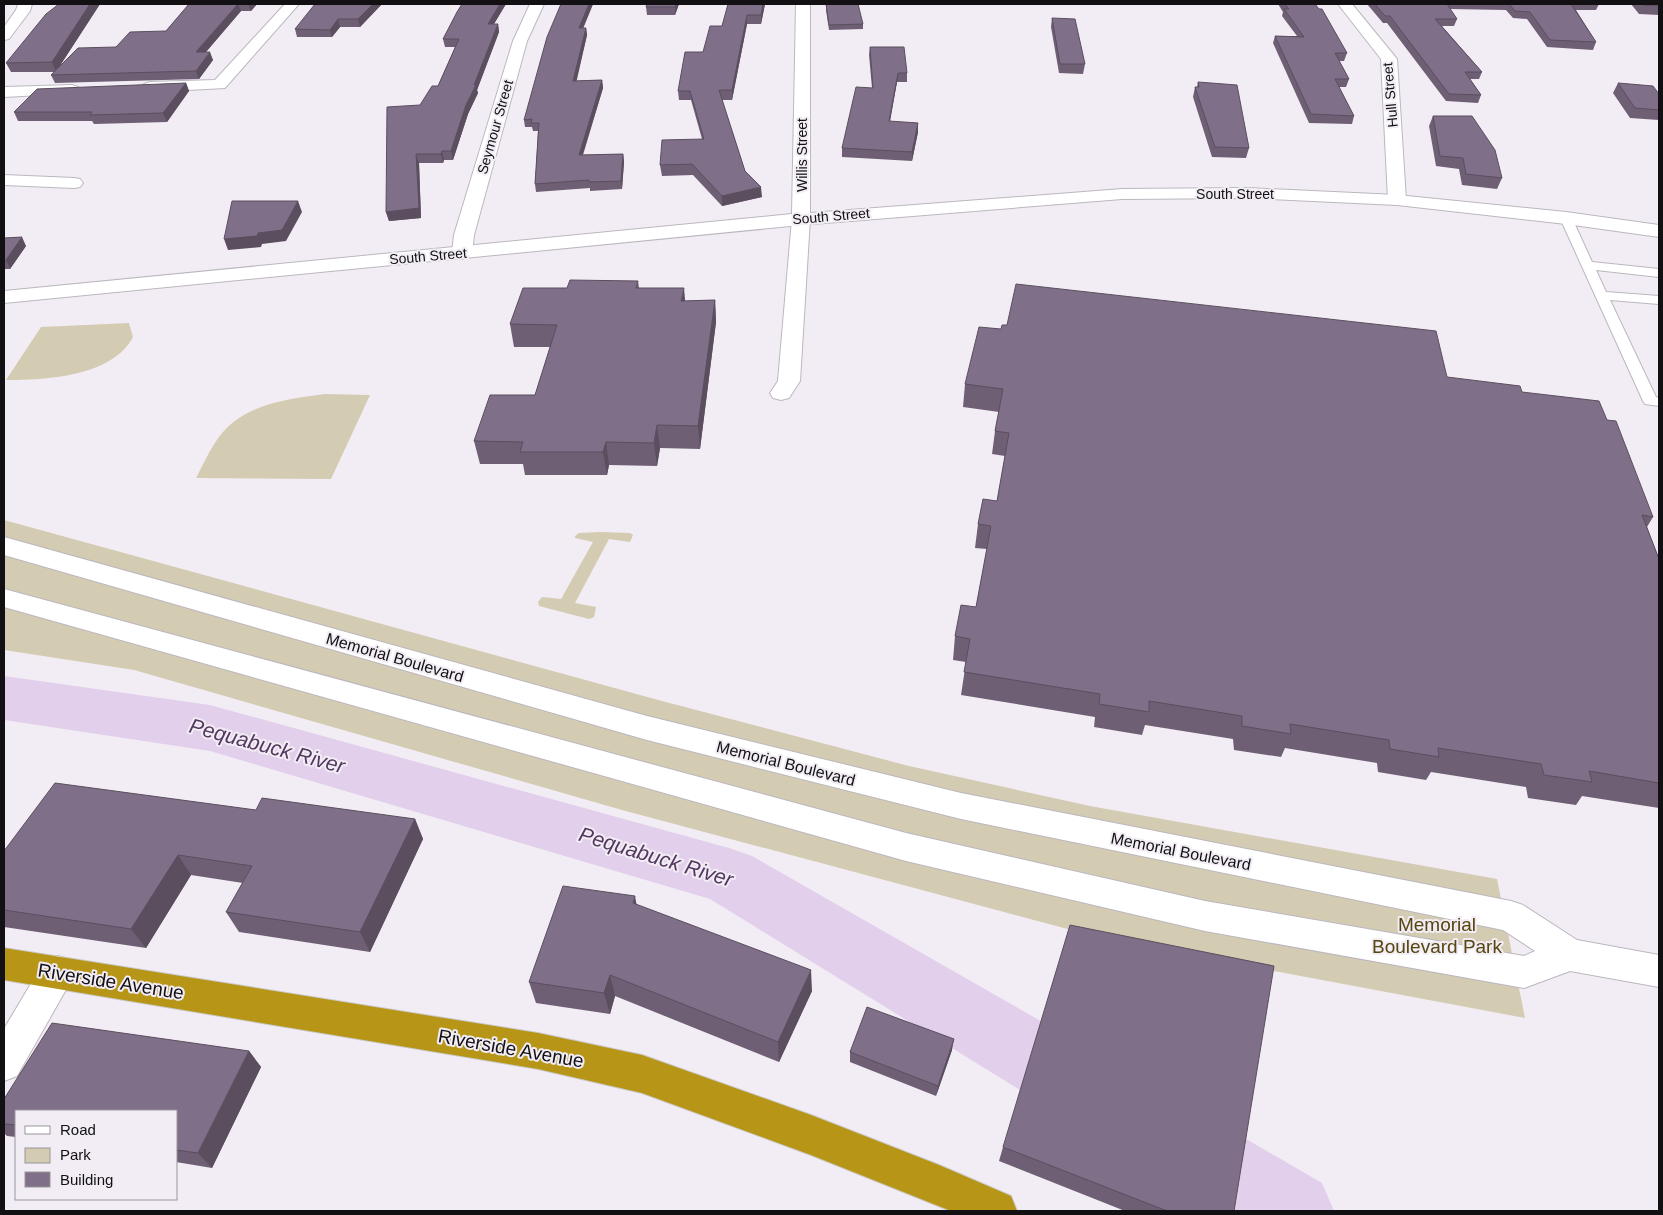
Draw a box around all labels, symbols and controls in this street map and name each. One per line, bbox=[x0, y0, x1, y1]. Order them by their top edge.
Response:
street label: Hull Street bbox=[1379, 62, 1401, 128]
street label: Seymour Street bbox=[474, 78, 516, 176]
street label: Willis Street bbox=[794, 118, 810, 192]
street label: South Street bbox=[1196, 186, 1274, 202]
street label: South Street bbox=[792, 205, 871, 227]
street label: South Street bbox=[389, 245, 468, 267]
street label: Memorial Boulevard bbox=[324, 630, 466, 685]
water label: Pequabuck River bbox=[187, 714, 348, 778]
street label: Memorial Boulevard bbox=[715, 738, 857, 789]
water label: Pequabuck River bbox=[576, 822, 737, 891]
street label: Memorial Boulevard bbox=[1109, 830, 1252, 873]
park label: Memorial Boulevard Park bbox=[1372, 914, 1502, 957]
street label: Riverside Avenue bbox=[36, 960, 185, 1003]
street label: Riverside Avenue bbox=[436, 1025, 585, 1072]
legend bbox=[15, 1110, 178, 1200]
text: Road bbox=[60, 1121, 96, 1138]
text: Park bbox=[60, 1146, 91, 1163]
text: Building bbox=[60, 1171, 113, 1188]

